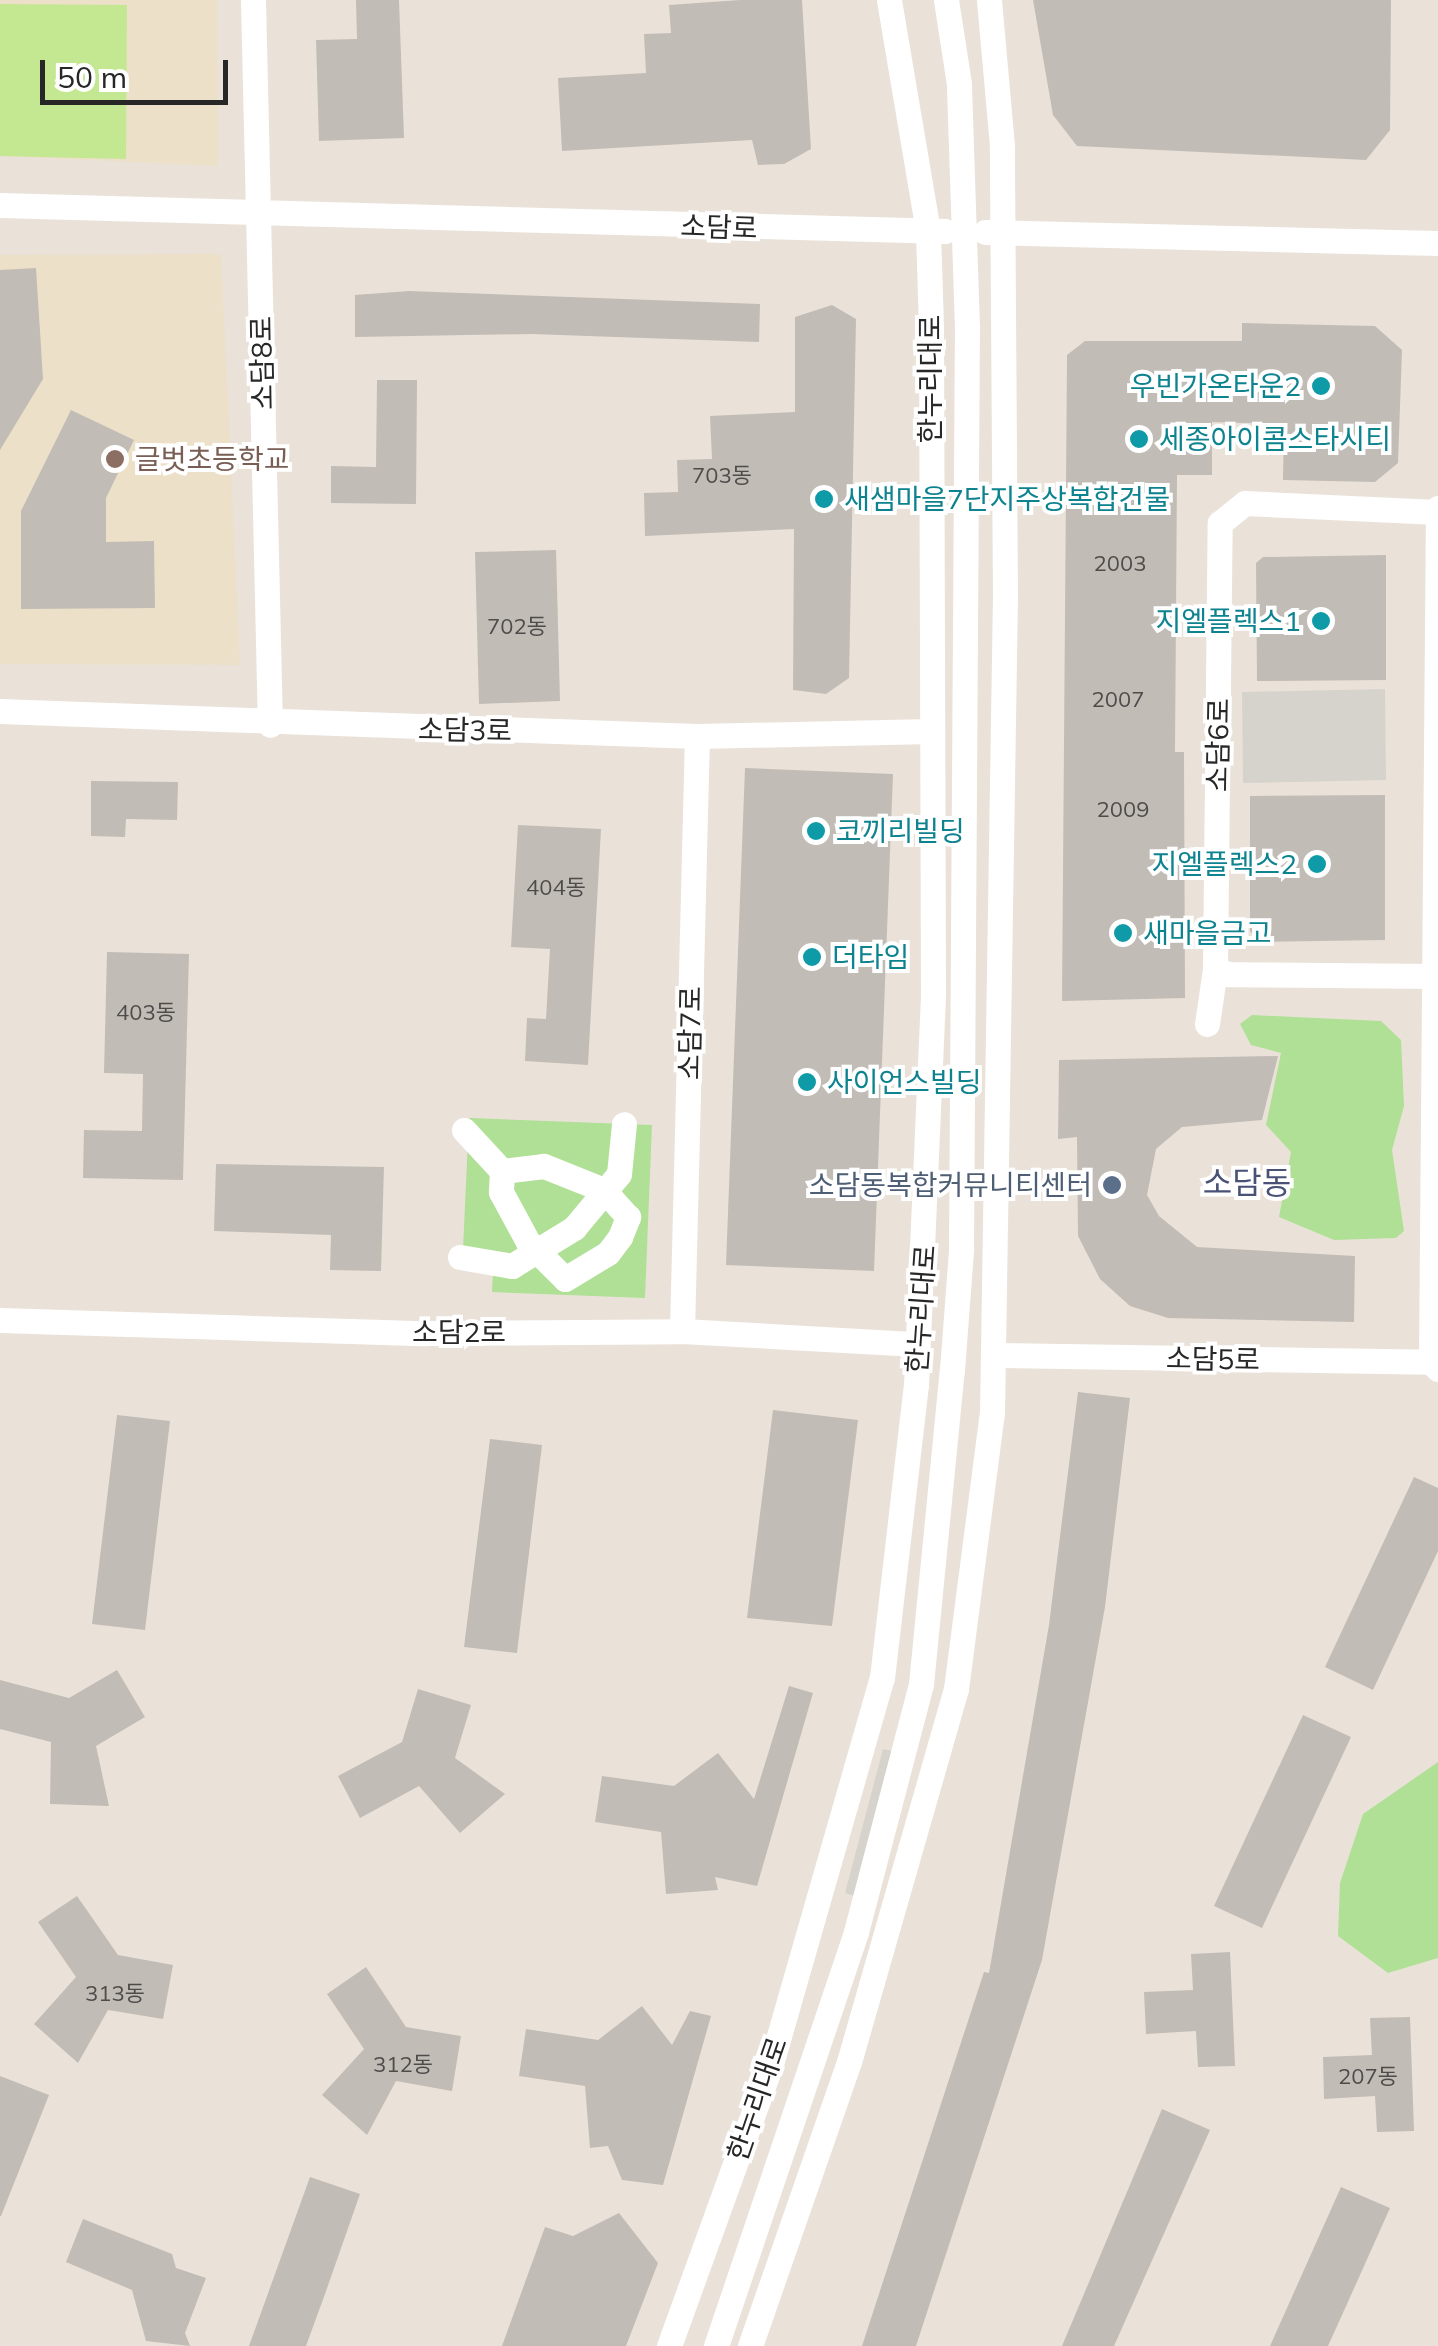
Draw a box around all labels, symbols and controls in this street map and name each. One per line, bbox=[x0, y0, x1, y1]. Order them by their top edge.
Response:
scale bar bbox=[45, 40, 232, 102]
text: 50 m bbox=[57, 58, 127, 96]
street label: 소담로 bbox=[680, 209, 758, 245]
street label: 한누리대로 bbox=[913, 315, 947, 443]
street label: 소담8로 bbox=[244, 316, 280, 410]
place label: 우빈가온타운2 bbox=[1130, 369, 1301, 403]
marker: 우빈가온타운2 bbox=[1310, 375, 1332, 397]
place label: 세종아이콤스타시티 bbox=[1159, 422, 1391, 456]
marker: 세종아이콤스타시티 bbox=[1128, 428, 1150, 450]
place label: 글벗초등학교 bbox=[135, 442, 290, 476]
marker: 글벗초등학교 bbox=[104, 448, 126, 470]
house number: 703동 bbox=[692, 463, 752, 489]
place label: 새샘마을7단지주상복합건물 bbox=[844, 482, 1170, 516]
marker: 새샘마을7단지주상복합건물 bbox=[813, 488, 835, 510]
house number: 2003 bbox=[1094, 551, 1146, 577]
place label: 지엘플렉스1 bbox=[1155, 604, 1301, 638]
marker: 지엘플렉스1 bbox=[1310, 610, 1332, 632]
house number: 702동 bbox=[487, 614, 547, 640]
house number: 2007 bbox=[1092, 687, 1144, 713]
street label: 소담6로 bbox=[1200, 698, 1236, 792]
street label: 소담3로 bbox=[418, 712, 512, 748]
house number: 2009 bbox=[1097, 797, 1149, 823]
place label: 코끼리빌딩 bbox=[836, 814, 965, 848]
marker: 코끼리빌딩 bbox=[805, 820, 827, 842]
place label: 지엘플렉스2 bbox=[1151, 847, 1297, 881]
marker: 지엘플렉스2 bbox=[1306, 853, 1328, 875]
house number: 404동 bbox=[526, 875, 586, 901]
place label: 새마을금고 bbox=[1143, 916, 1272, 950]
marker: 새마을금고 bbox=[1112, 922, 1134, 944]
place label: 더타임 bbox=[832, 940, 909, 974]
marker: 더타임 bbox=[801, 946, 823, 968]
street label: 소담7로 bbox=[672, 986, 708, 1080]
house number: 403동 bbox=[116, 1000, 176, 1026]
place label: 사이언스빌딩 bbox=[827, 1065, 982, 1099]
marker: 사이언스빌딩 bbox=[796, 1071, 818, 1093]
district label: 소담동 bbox=[1203, 1163, 1291, 1201]
place label: 소담동복합커뮤니티센터 bbox=[809, 1168, 1092, 1202]
marker: 소담동복합커뮤니티센터 bbox=[1101, 1174, 1123, 1196]
street label: 한누리대로 bbox=[900, 1244, 942, 1374]
street label: 소담2로 bbox=[412, 1315, 506, 1349]
street label: 소담5로 bbox=[1166, 1341, 1260, 1377]
house number: 313동 bbox=[85, 1981, 145, 2007]
street label: 한누리대로 bbox=[720, 2033, 794, 2165]
house number: 312동 bbox=[373, 2052, 433, 2078]
house number: 207동 bbox=[1338, 2064, 1398, 2090]

